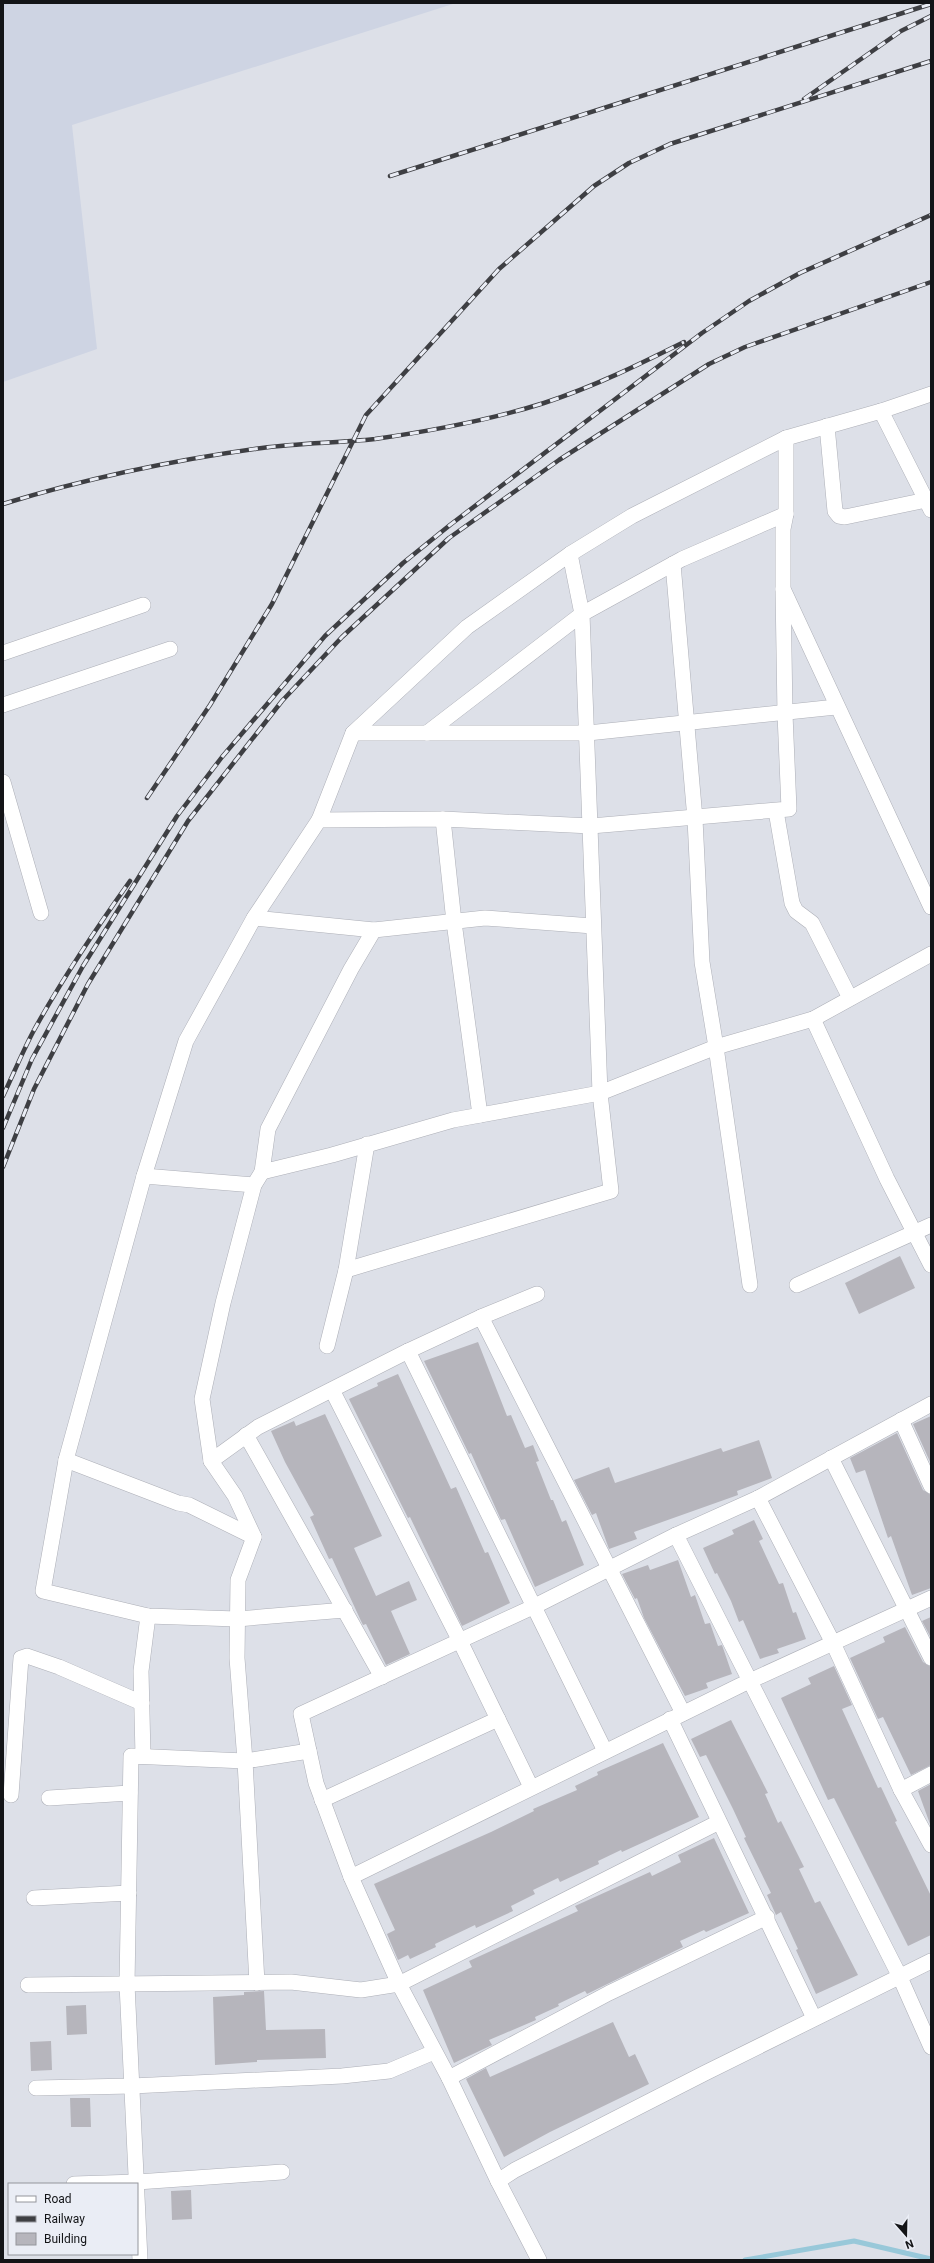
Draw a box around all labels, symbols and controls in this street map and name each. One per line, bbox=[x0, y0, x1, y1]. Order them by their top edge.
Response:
legend bbox=[8, 2183, 138, 2255]
text: Road bbox=[44, 2192, 72, 2206]
text: Railway bbox=[44, 2212, 85, 2226]
north arrow bbox=[886, 2215, 926, 2255]
text: Building bbox=[44, 2232, 87, 2246]
text: N bbox=[903, 2236, 915, 2251]

